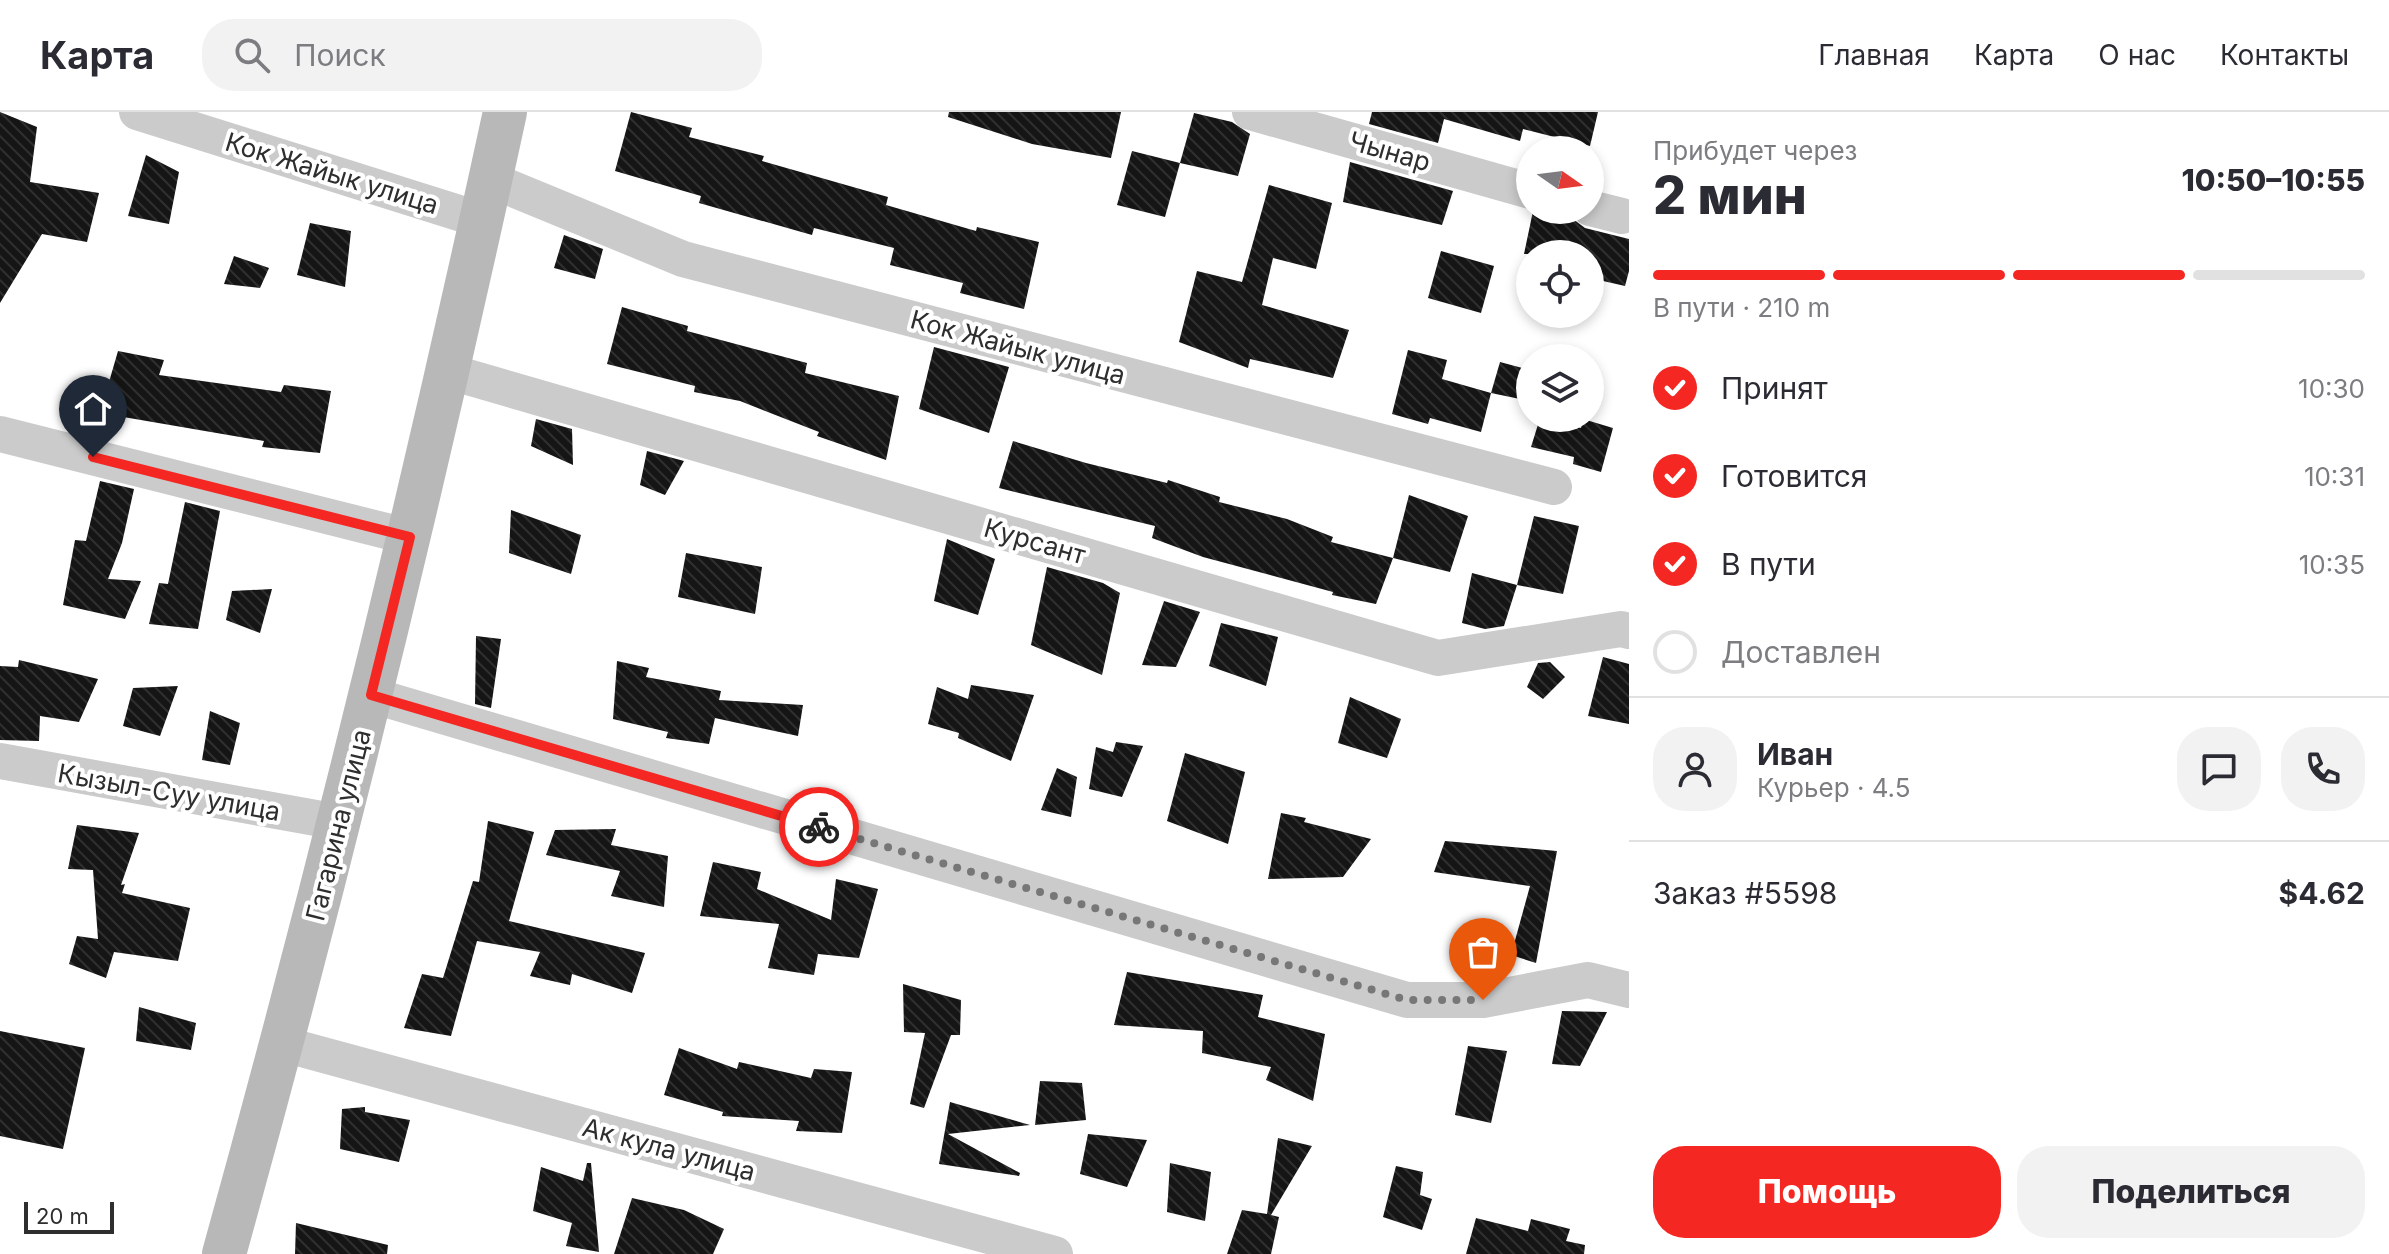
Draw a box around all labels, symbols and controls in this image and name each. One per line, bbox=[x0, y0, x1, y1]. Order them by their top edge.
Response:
search box bbox=[202, 19, 762, 91]
text: Карта bbox=[40, 32, 154, 78]
icon: search bbox=[230, 33, 274, 77]
text: Поиск bbox=[294, 37, 386, 73]
text: Главная bbox=[1818, 38, 1930, 72]
text: Карта bbox=[1974, 38, 2054, 72]
text: О нас bbox=[2098, 38, 2176, 72]
text: Контакты bbox=[2220, 38, 2349, 72]
street label: Чынар bbox=[1346, 125, 1434, 177]
street label: Кок Жайык улица bbox=[222, 126, 442, 220]
text: Прибудет через bbox=[1653, 135, 1857, 166]
north arrow bbox=[1516, 136, 1604, 224]
map controls bbox=[1516, 136, 1604, 432]
text: 10:50–10:55 bbox=[2181, 162, 2365, 198]
text: 2 мин bbox=[1653, 164, 1807, 227]
button: locate bbox=[1516, 240, 1604, 328]
text: В пути · 210 m bbox=[1653, 292, 1830, 323]
street label: Кок Жайык улица bbox=[907, 303, 1129, 391]
button: layers bbox=[1516, 344, 1604, 432]
icon: check bbox=[1653, 366, 1697, 410]
text: Принят bbox=[1721, 370, 1828, 406]
text: 10:30 bbox=[2298, 373, 2365, 404]
pin bbox=[59, 375, 127, 457]
icon: home bbox=[71, 387, 115, 431]
icon: check bbox=[1653, 454, 1697, 498]
text: Готовится bbox=[1721, 458, 1867, 494]
text: 10:31 bbox=[2304, 461, 2365, 492]
street label: Курсант bbox=[981, 512, 1089, 570]
icon: check bbox=[1653, 542, 1697, 586]
text: В пути bbox=[1721, 546, 1816, 582]
text: 10:35 bbox=[2299, 549, 2365, 580]
text: Доставлен bbox=[1721, 634, 1881, 670]
street label: Гагарина улица bbox=[299, 726, 377, 924]
button: person bbox=[1653, 727, 1737, 811]
button: chat bbox=[2177, 727, 2261, 811]
button: phone bbox=[2281, 727, 2365, 811]
text: Иван bbox=[1757, 736, 1833, 772]
street label: Кызыл-Суу улица bbox=[55, 757, 283, 827]
text: Курьер · 4.5 bbox=[1757, 772, 1911, 803]
courier bbox=[779, 787, 859, 867]
icon: bike bbox=[797, 805, 841, 849]
text: Заказ #5598 bbox=[1653, 875, 1837, 911]
text: $4.62 bbox=[2279, 875, 2365, 911]
pin bbox=[1449, 918, 1517, 1000]
icon: bag bbox=[1461, 930, 1505, 974]
street label: Ак кула улица bbox=[579, 1111, 759, 1187]
button: Помощь bbox=[1653, 1146, 2001, 1238]
button: Поделиться bbox=[2017, 1146, 2365, 1238]
scale bar bbox=[24, 1198, 114, 1234]
text: 20 m bbox=[36, 1203, 89, 1229]

